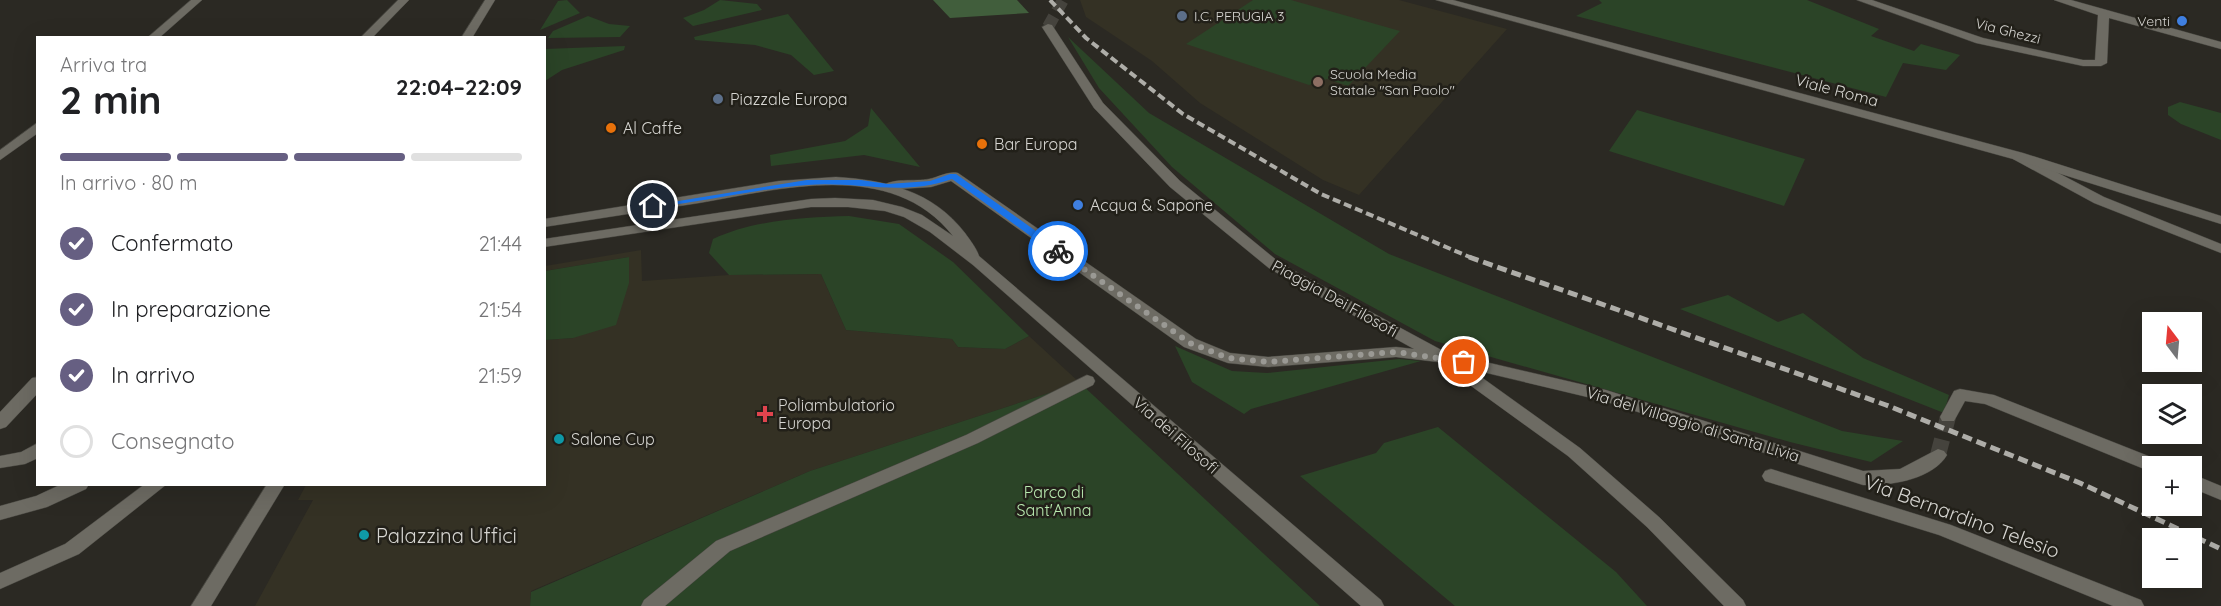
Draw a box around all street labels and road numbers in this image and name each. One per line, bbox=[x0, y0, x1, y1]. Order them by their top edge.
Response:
street label: Via Ghezzi bbox=[1973, 14, 2043, 48]
street label: Viale Roma bbox=[1793, 69, 1881, 111]
street label: Piaggia Dei Filosofi bbox=[1269, 255, 1401, 341]
street label: Via del Villaggio di Santa Livia bbox=[1584, 382, 1802, 466]
street label: Via dei Filosofi bbox=[1129, 392, 1223, 478]
street label: Via Bernardino Telesio bbox=[1861, 469, 2063, 563]

